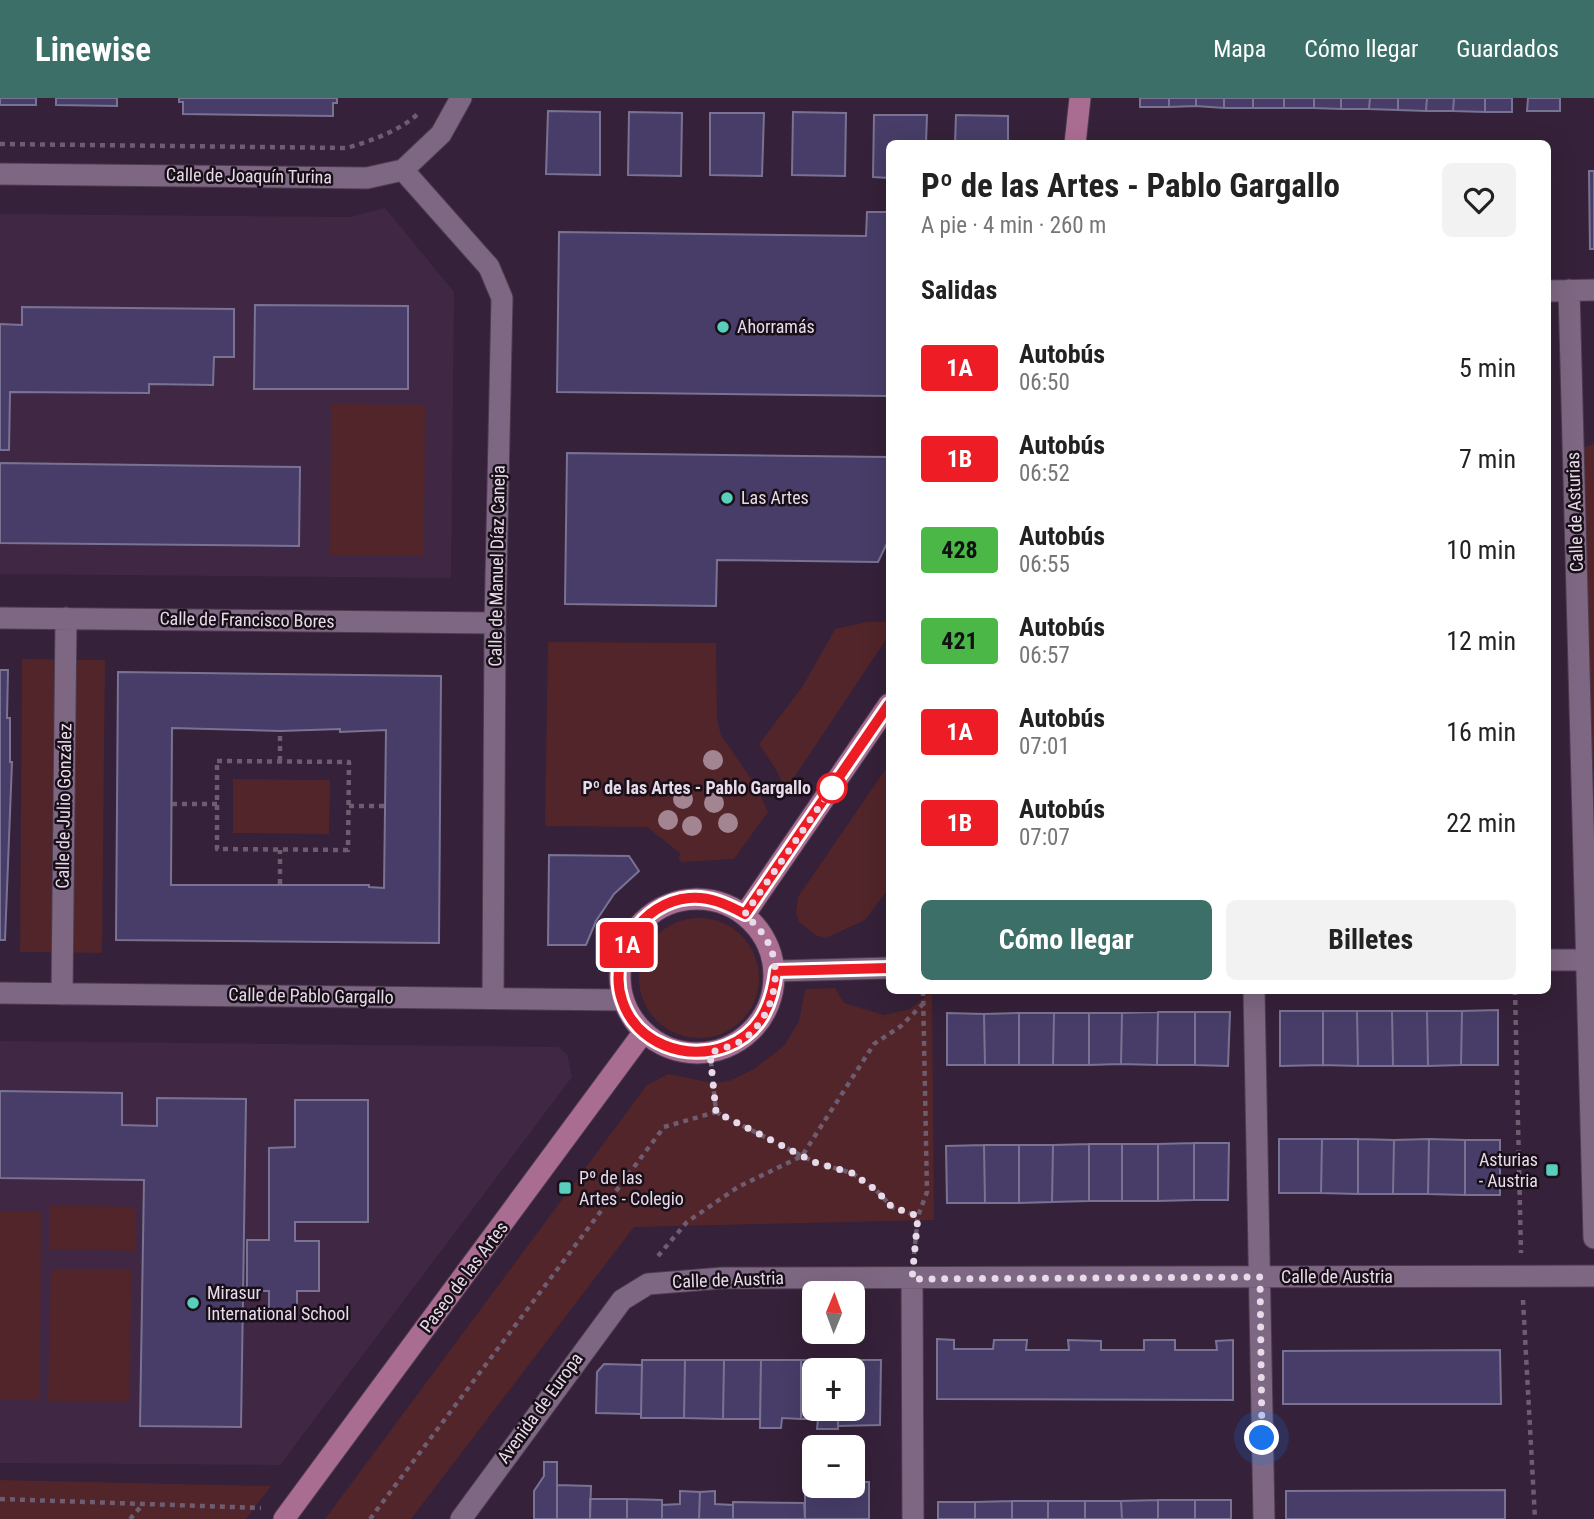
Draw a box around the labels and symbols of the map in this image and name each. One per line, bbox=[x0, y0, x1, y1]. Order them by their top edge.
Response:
street label: Calle de Joaquín Turina bbox=[166, 164, 332, 187]
place label: Ahorramás bbox=[737, 316, 815, 337]
marker: Ahorramás bbox=[715, 319, 731, 335]
street label: Calle de Asturias bbox=[1562, 452, 1587, 572]
street label: Calle de Manuel Díaz Caneja bbox=[484, 465, 509, 667]
place label: Las Artes bbox=[741, 487, 809, 508]
marker: Las Artes bbox=[719, 490, 735, 506]
street label: Calle de Francisco Bores bbox=[159, 607, 335, 632]
street label: Calle de Julio González bbox=[52, 723, 75, 889]
marker: Pº de las Artes - Pablo Gargallo bbox=[817, 773, 847, 803]
place label: Pº de las Artes - Pablo Gargallo bbox=[583, 777, 811, 798]
line badge: 1A bbox=[596, 922, 658, 968]
street label: Calle de Pablo Gargallo bbox=[228, 984, 394, 1007]
place label: Asturias - Austria bbox=[1479, 1149, 1538, 1191]
marker: Asturias - Austria bbox=[1544, 1162, 1560, 1178]
place label: Pº de las Artes - Colegio bbox=[579, 1167, 684, 1209]
marker: Pº de las Artes - Colegio bbox=[557, 1180, 573, 1196]
street label: Paseo de las Artes bbox=[415, 1217, 512, 1336]
street label: Calle de Austria bbox=[1281, 1266, 1393, 1287]
street label: Calle de Austria bbox=[672, 1267, 784, 1292]
north arrow bbox=[802, 1281, 864, 1344]
place label: Mirasur International School bbox=[207, 1282, 349, 1324]
marker: Mirasur International School bbox=[185, 1295, 201, 1311]
street label: Avenida de Europa bbox=[492, 1348, 587, 1467]
your location bbox=[1244, 1420, 1279, 1455]

